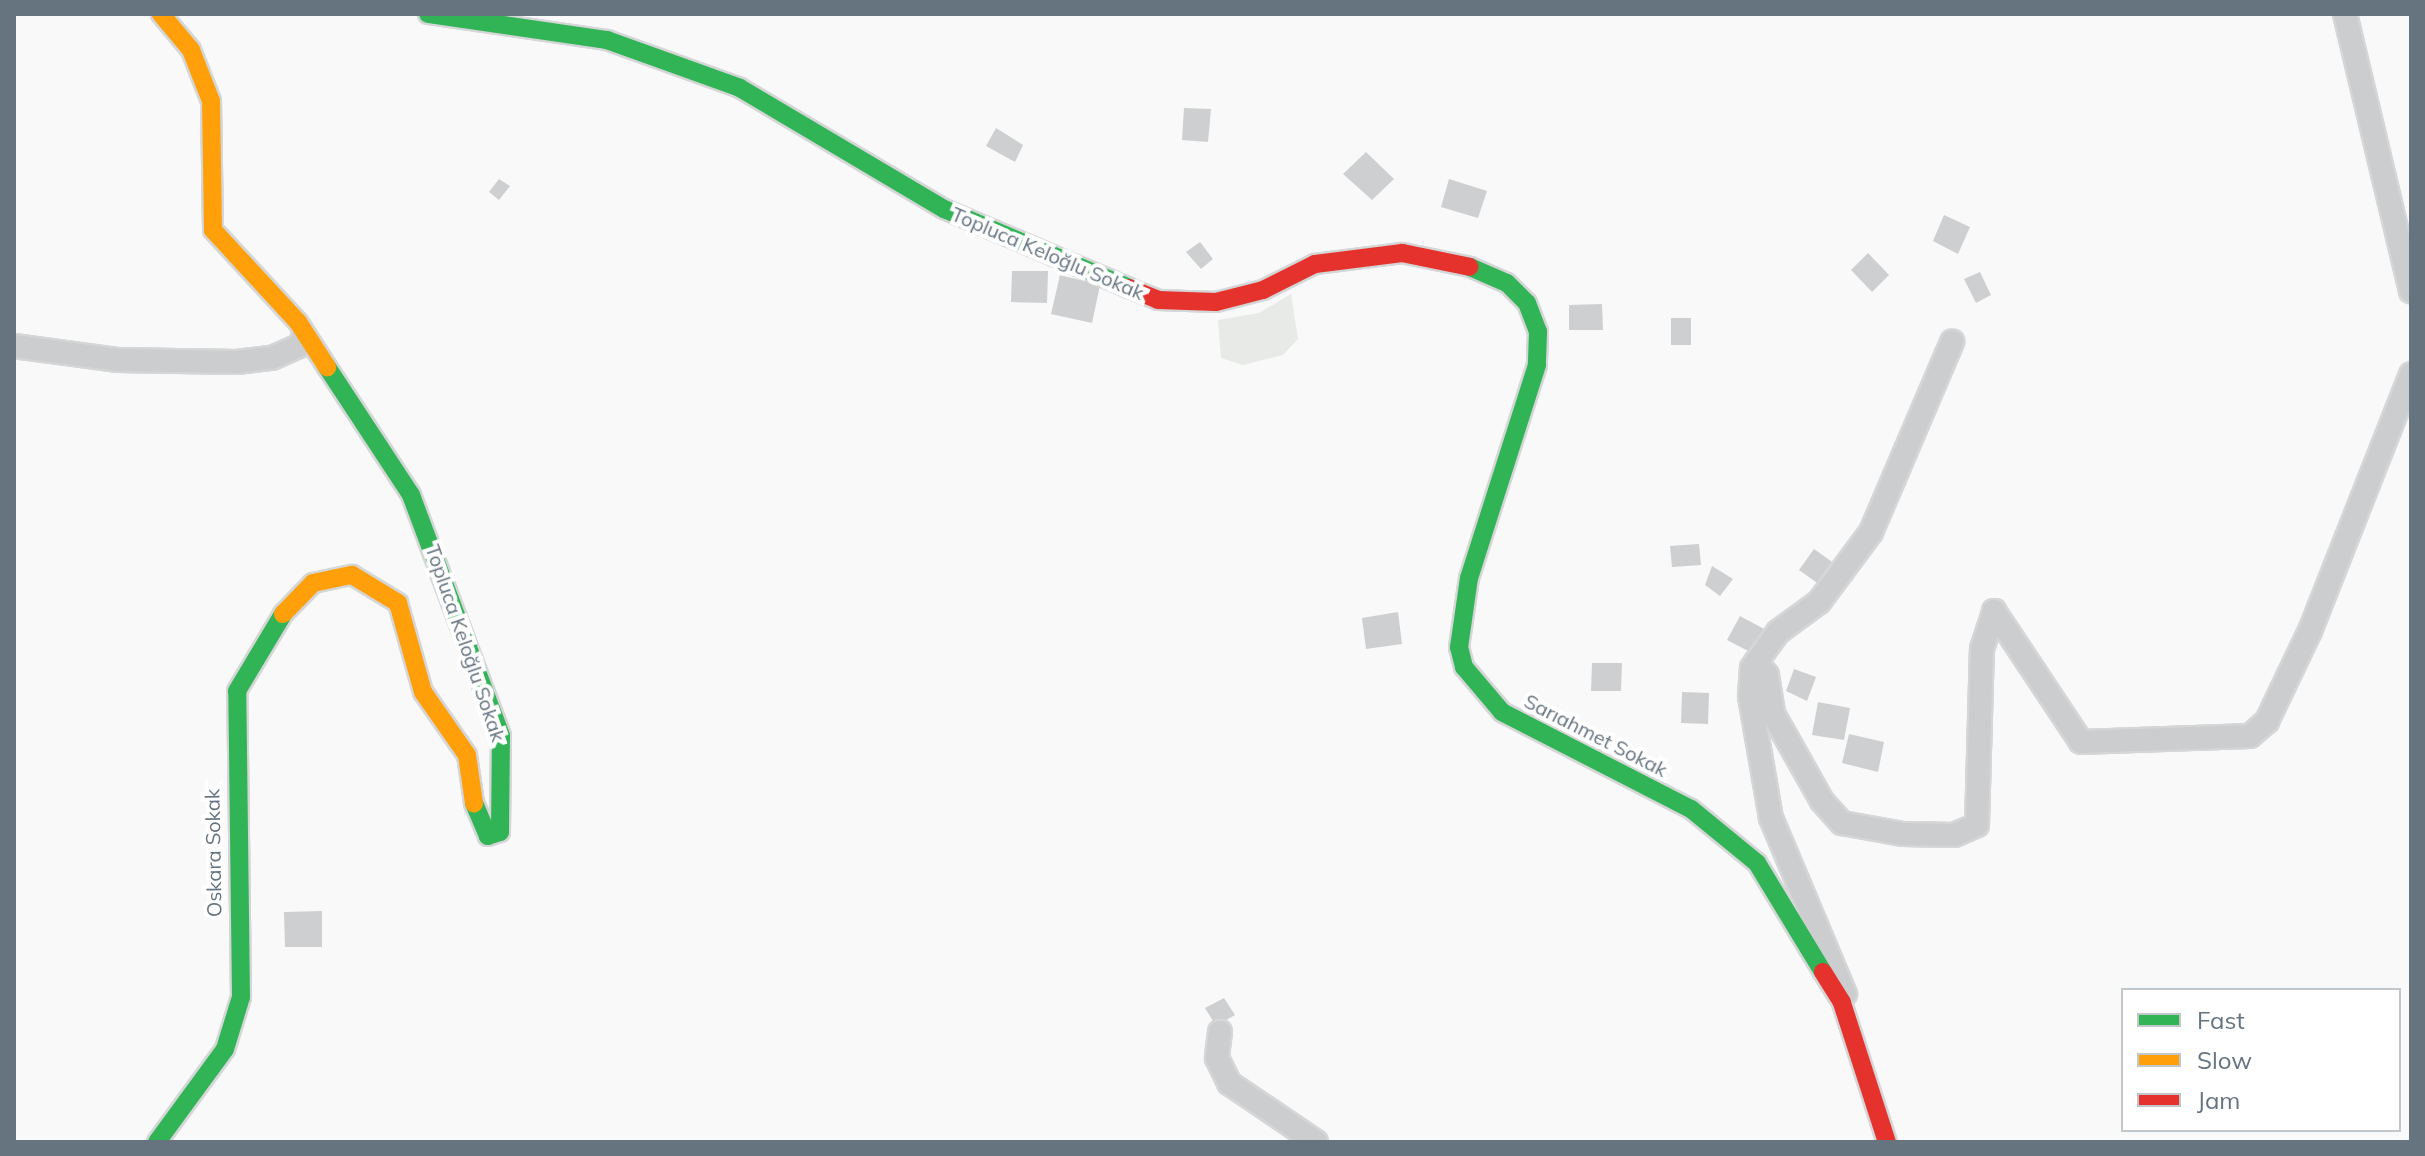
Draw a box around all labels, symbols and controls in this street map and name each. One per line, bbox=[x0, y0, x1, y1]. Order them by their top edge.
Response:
street label: Topluca Keloğlu Sokak bbox=[948, 202, 1148, 304]
street label: Topluca Keloğlu Sokak bbox=[421, 541, 511, 745]
street label: Sarıahmet Sokak bbox=[1521, 689, 1671, 781]
street label: Oskara Sokak bbox=[200, 789, 226, 917]
legend bbox=[2121, 988, 2401, 1132]
text: Fast bbox=[2197, 1005, 2245, 1035]
text: Slow bbox=[2197, 1045, 2252, 1075]
text: Jam bbox=[2197, 1085, 2240, 1115]

